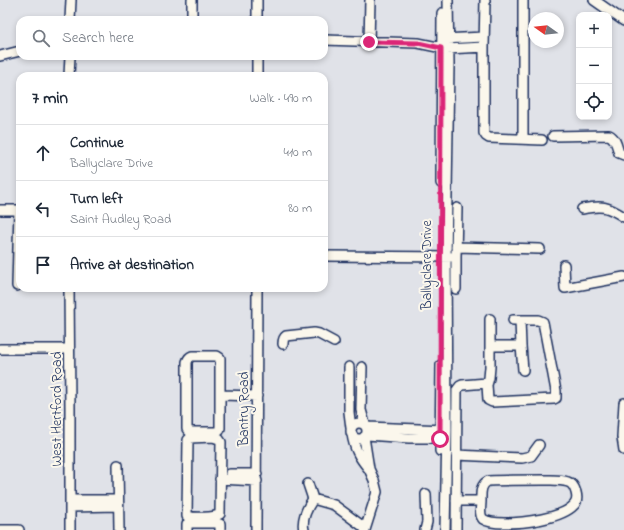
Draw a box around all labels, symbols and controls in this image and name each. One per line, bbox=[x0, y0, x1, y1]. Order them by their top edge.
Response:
north arrow bbox=[528, 12, 564, 48]
map controls bbox=[576, 12, 612, 120]
button: + bbox=[576, 12, 612, 48]
search box bbox=[16, 16, 328, 60]
icon: search bbox=[30, 27, 52, 49]
text: Search here bbox=[62, 27, 134, 49]
route end bbox=[360, 33, 378, 51]
button: − bbox=[576, 48, 612, 84]
button: locate bbox=[576, 84, 612, 120]
text: 7 min bbox=[32, 86, 68, 111]
text: Walk · 490 m bbox=[250, 89, 312, 108]
text: Continue bbox=[70, 132, 124, 154]
icon: ahead bbox=[32, 142, 54, 164]
text: 410 m bbox=[284, 143, 312, 162]
text: Ballyclare Drive bbox=[70, 154, 153, 173]
text: Turn left bbox=[70, 188, 123, 210]
icon: left bbox=[32, 198, 54, 220]
text: 80 m bbox=[288, 199, 312, 218]
text: Saint Audley Road bbox=[70, 210, 171, 229]
street label: Ballyclare Drive bbox=[417, 220, 439, 311]
icon: arrive bbox=[32, 254, 54, 276]
text: Arrive at destination bbox=[70, 254, 194, 276]
street label: West Hertford Road bbox=[47, 351, 68, 467]
street label: Bantry Road bbox=[234, 372, 256, 447]
route start bbox=[431, 430, 449, 448]

